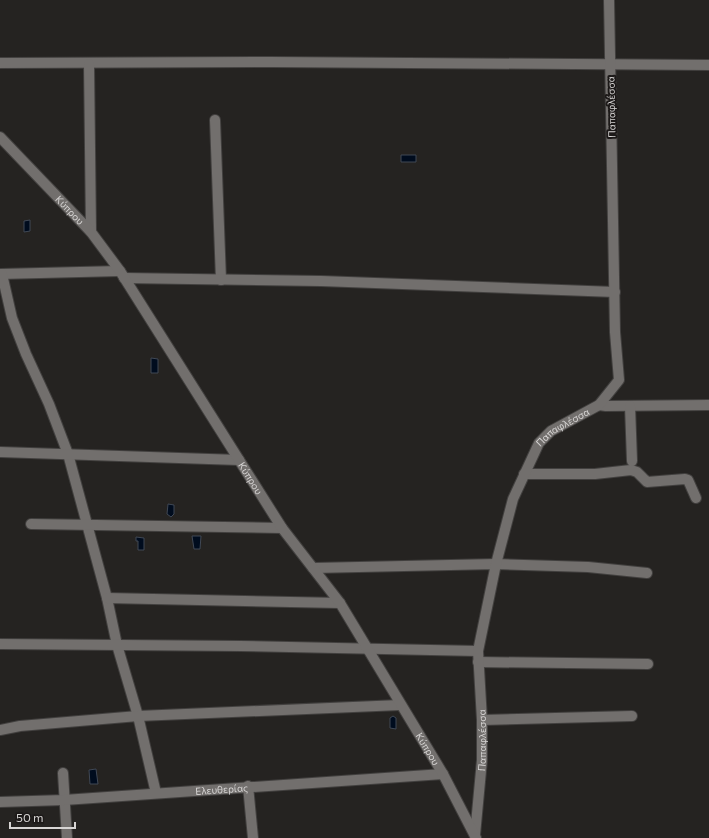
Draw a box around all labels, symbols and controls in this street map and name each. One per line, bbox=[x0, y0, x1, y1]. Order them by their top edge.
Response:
street label: Παπαφλέσσα bbox=[604, 76, 618, 138]
street label: Κύπρου bbox=[53, 193, 87, 227]
street label: Παπαφλέσσα bbox=[533, 405, 591, 449]
street label: Κύπρου bbox=[236, 460, 265, 497]
street label: Παπαφλέσσα bbox=[475, 709, 488, 772]
street label: Κύπρου bbox=[413, 730, 442, 768]
street label: Ελευθερίας bbox=[195, 781, 248, 797]
scale bar bbox=[10, 804, 75, 830]
text: 50 m bbox=[16, 810, 44, 824]

